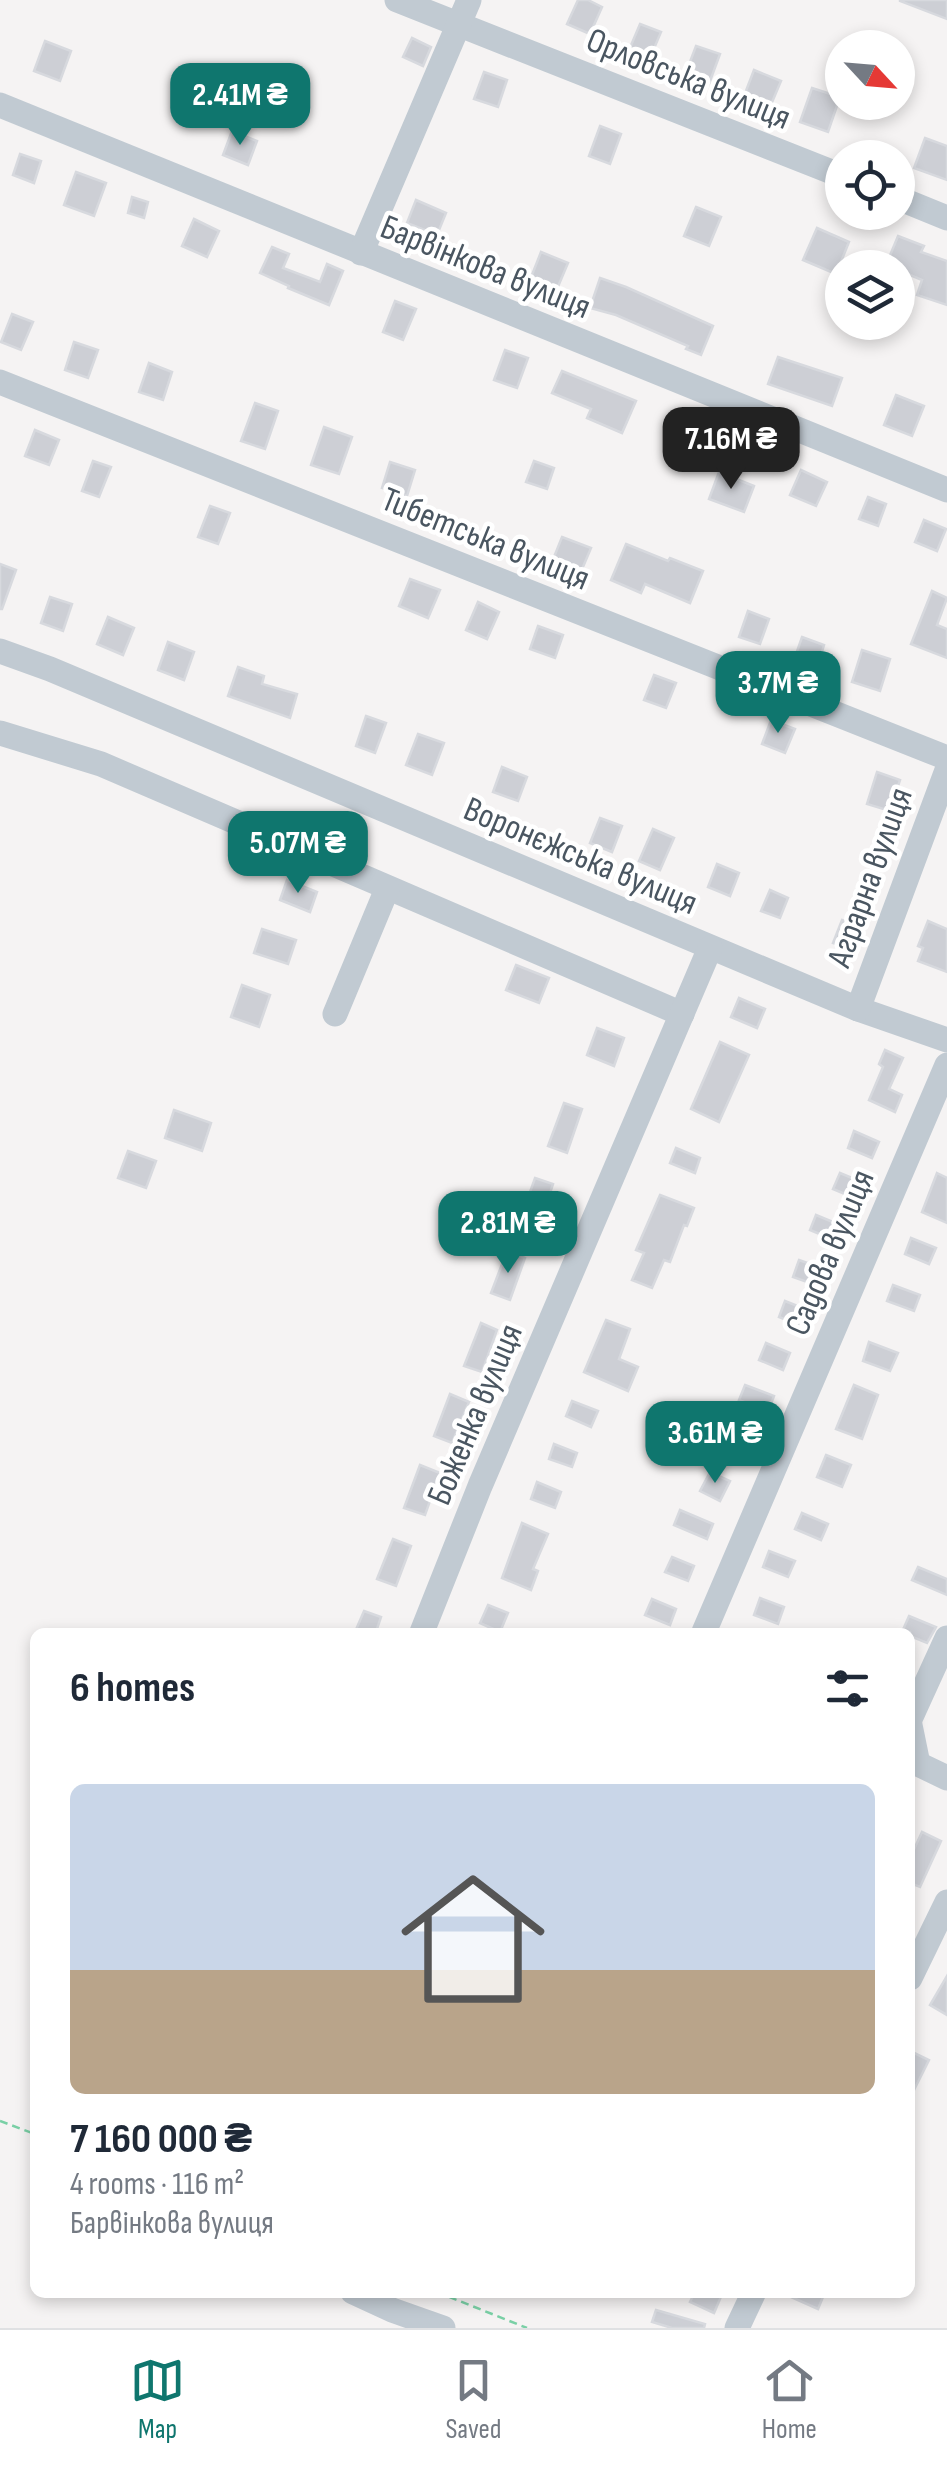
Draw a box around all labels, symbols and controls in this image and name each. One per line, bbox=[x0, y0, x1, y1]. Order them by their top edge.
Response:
street label: Орловська вулиця bbox=[580, 19, 797, 140]
north arrow bbox=[825, 30, 915, 120]
map controls bbox=[825, 30, 915, 340]
pin: 2.41M ₴ bbox=[148, 63, 332, 148]
text: 2.41M ₴ bbox=[192, 76, 288, 115]
button: locate bbox=[825, 140, 915, 230]
street label: Барвінкова вулиця bbox=[374, 206, 597, 329]
button: layers bbox=[825, 250, 915, 340]
pin: 7.16M ₴ bbox=[639, 407, 823, 492]
text: 7.16M ₴ bbox=[685, 420, 777, 459]
street label: Тибетська вулиця bbox=[375, 478, 596, 601]
pin: 3.7M ₴ bbox=[697, 651, 859, 736]
text: 3.7M ₴ bbox=[738, 664, 818, 703]
street label: Аграрна вулиця bbox=[818, 782, 923, 974]
street label: Воронєжська вулиця bbox=[457, 788, 704, 925]
pin: 5.07M ₴ bbox=[206, 811, 390, 896]
text: 5.07M ₴ bbox=[250, 824, 346, 863]
street label: Садова вулиця bbox=[776, 1163, 884, 1342]
pin: 2.81M ₴ bbox=[416, 1191, 600, 1276]
text: 2.81M ₴ bbox=[460, 1204, 556, 1243]
street label: Боженка вулиця bbox=[418, 1318, 533, 1512]
pin: 3.61M ₴ bbox=[623, 1401, 807, 1486]
text: 3.61M ₴ bbox=[667, 1414, 763, 1453]
icon: filters bbox=[820, 1661, 875, 1716]
text: 6 homes bbox=[70, 1663, 195, 1714]
icon: home bbox=[383, 1849, 563, 2029]
text: 7 160 000 ₴ bbox=[70, 2114, 252, 2165]
text: 4 rooms · 116 m² bbox=[70, 2165, 244, 2204]
text: Барвінкова вулиця bbox=[70, 2204, 274, 2243]
tab: Map bbox=[130, 2353, 185, 2446]
tab: Saved bbox=[445, 2353, 502, 2446]
tab: Home bbox=[762, 2353, 817, 2446]

